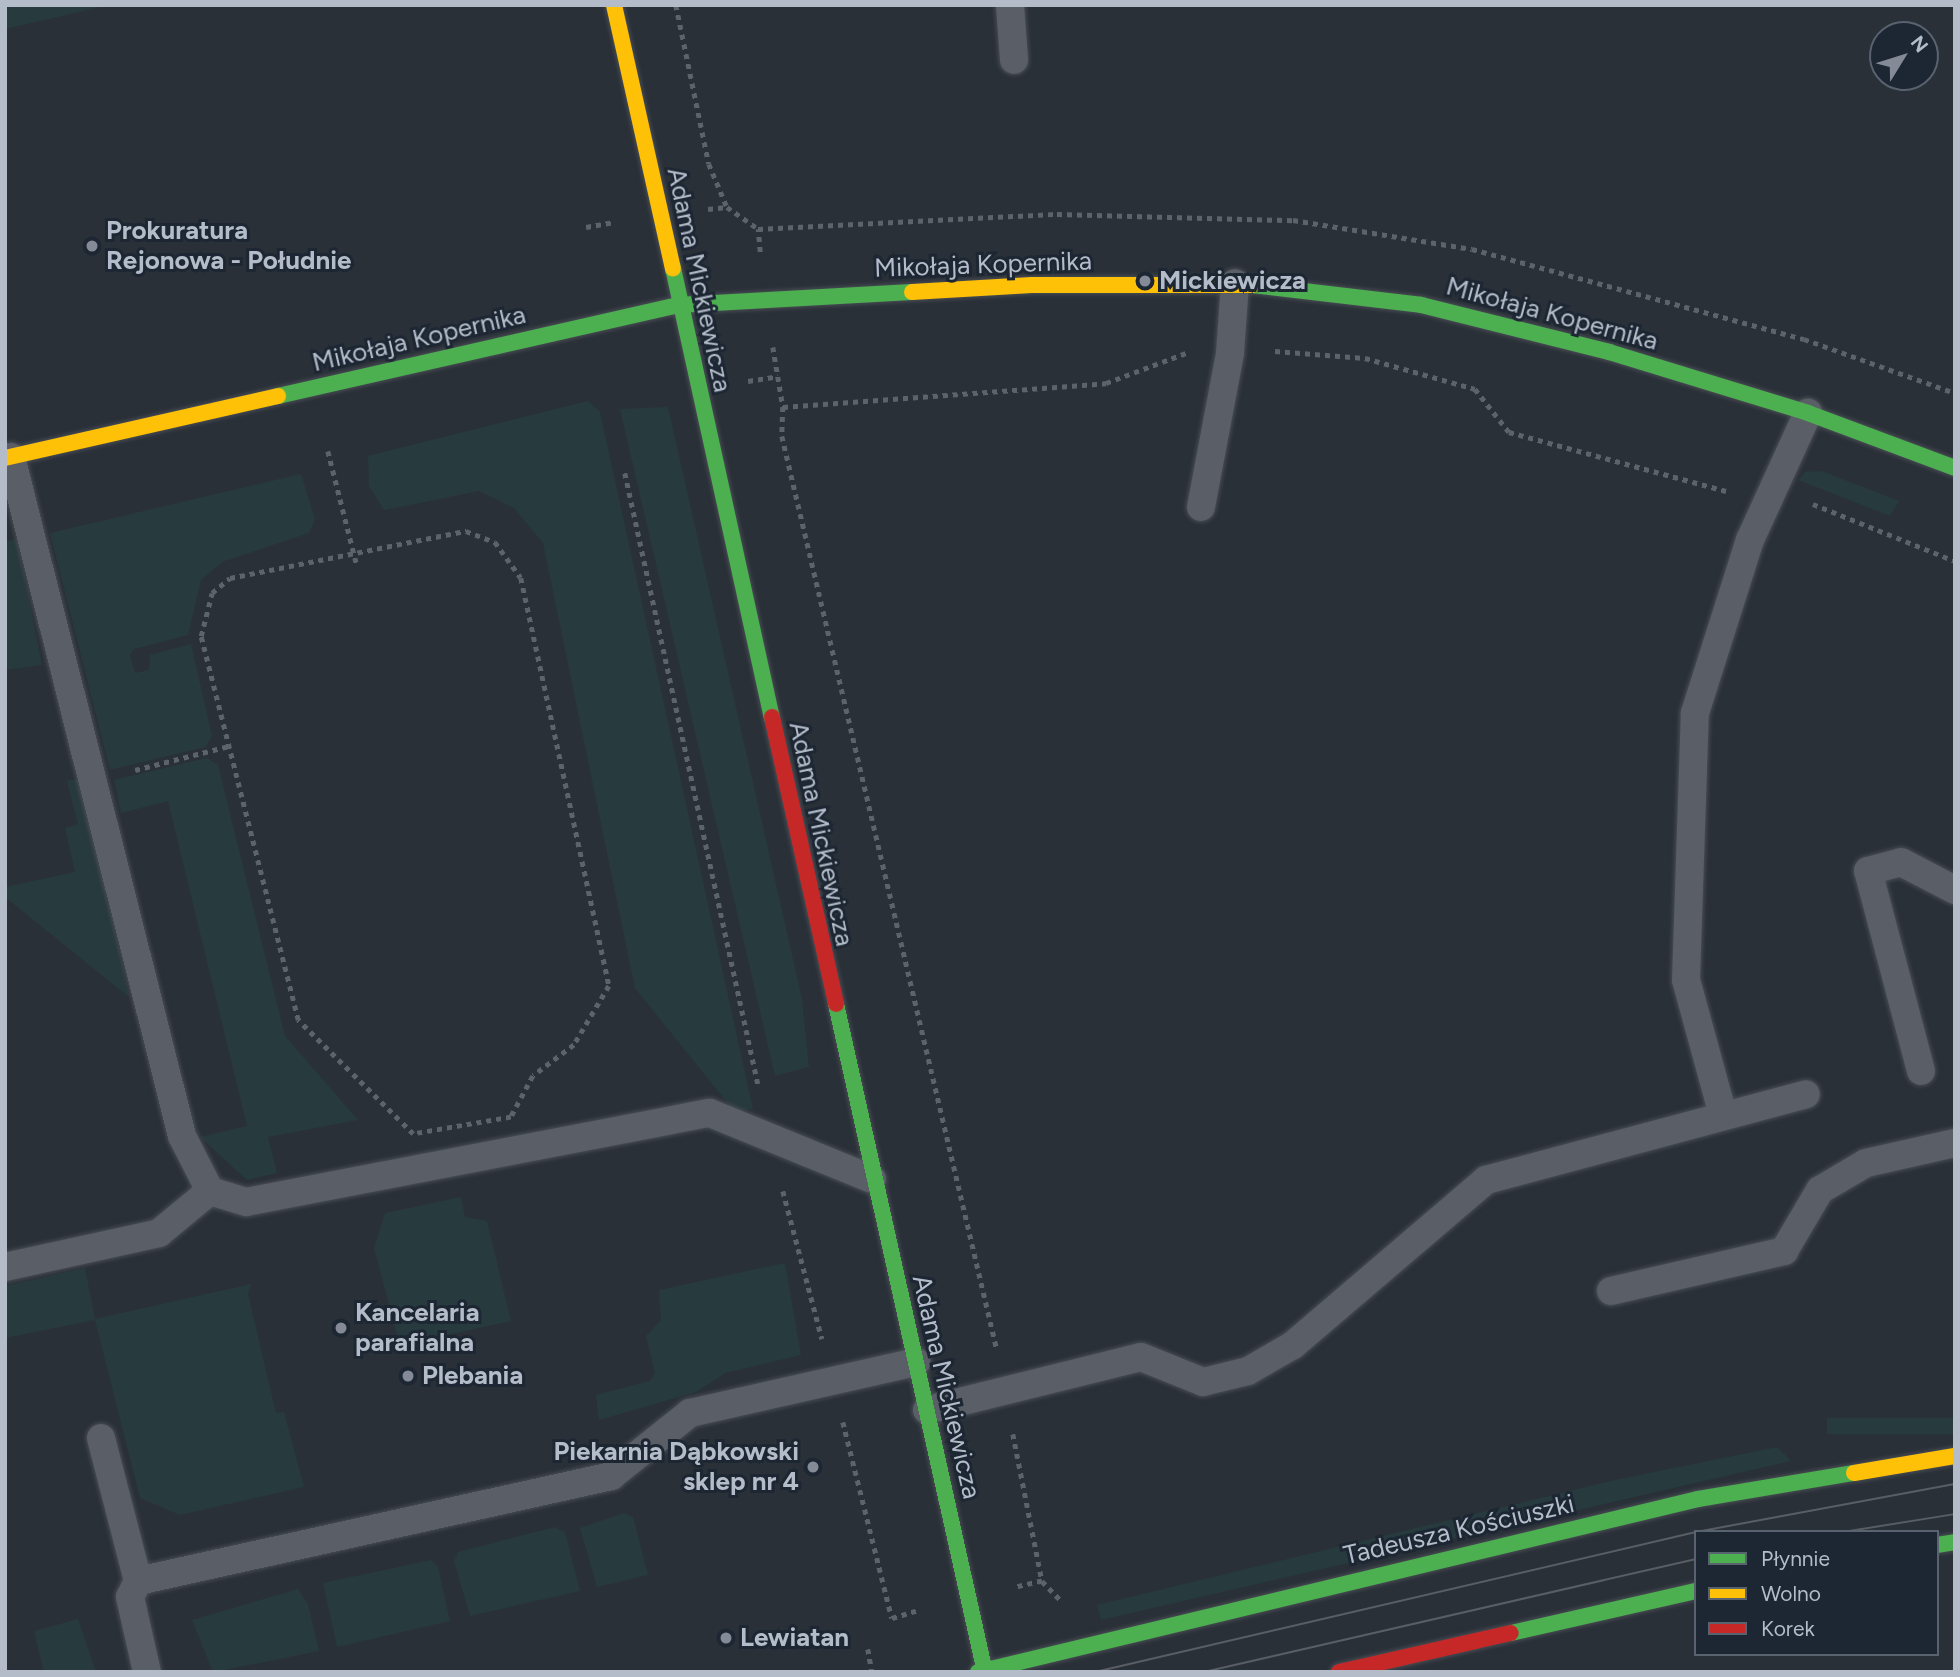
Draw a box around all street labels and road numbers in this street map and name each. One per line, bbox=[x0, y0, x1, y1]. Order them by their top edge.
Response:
street label: Adama Mickiewicza bbox=[660, 165, 738, 395]
street label: Mikołaja Kopernika bbox=[874, 246, 1092, 284]
street label: Mikołaja Kopernika bbox=[1443, 271, 1661, 357]
street label: Mikołaja Kopernika bbox=[309, 299, 529, 379]
street label: Adama Mickiewicza bbox=[782, 719, 860, 949]
street label: Adama Mickiewicza bbox=[905, 1272, 987, 1502]
street label: Tadeusza Kościuszki bbox=[1341, 1488, 1577, 1572]

